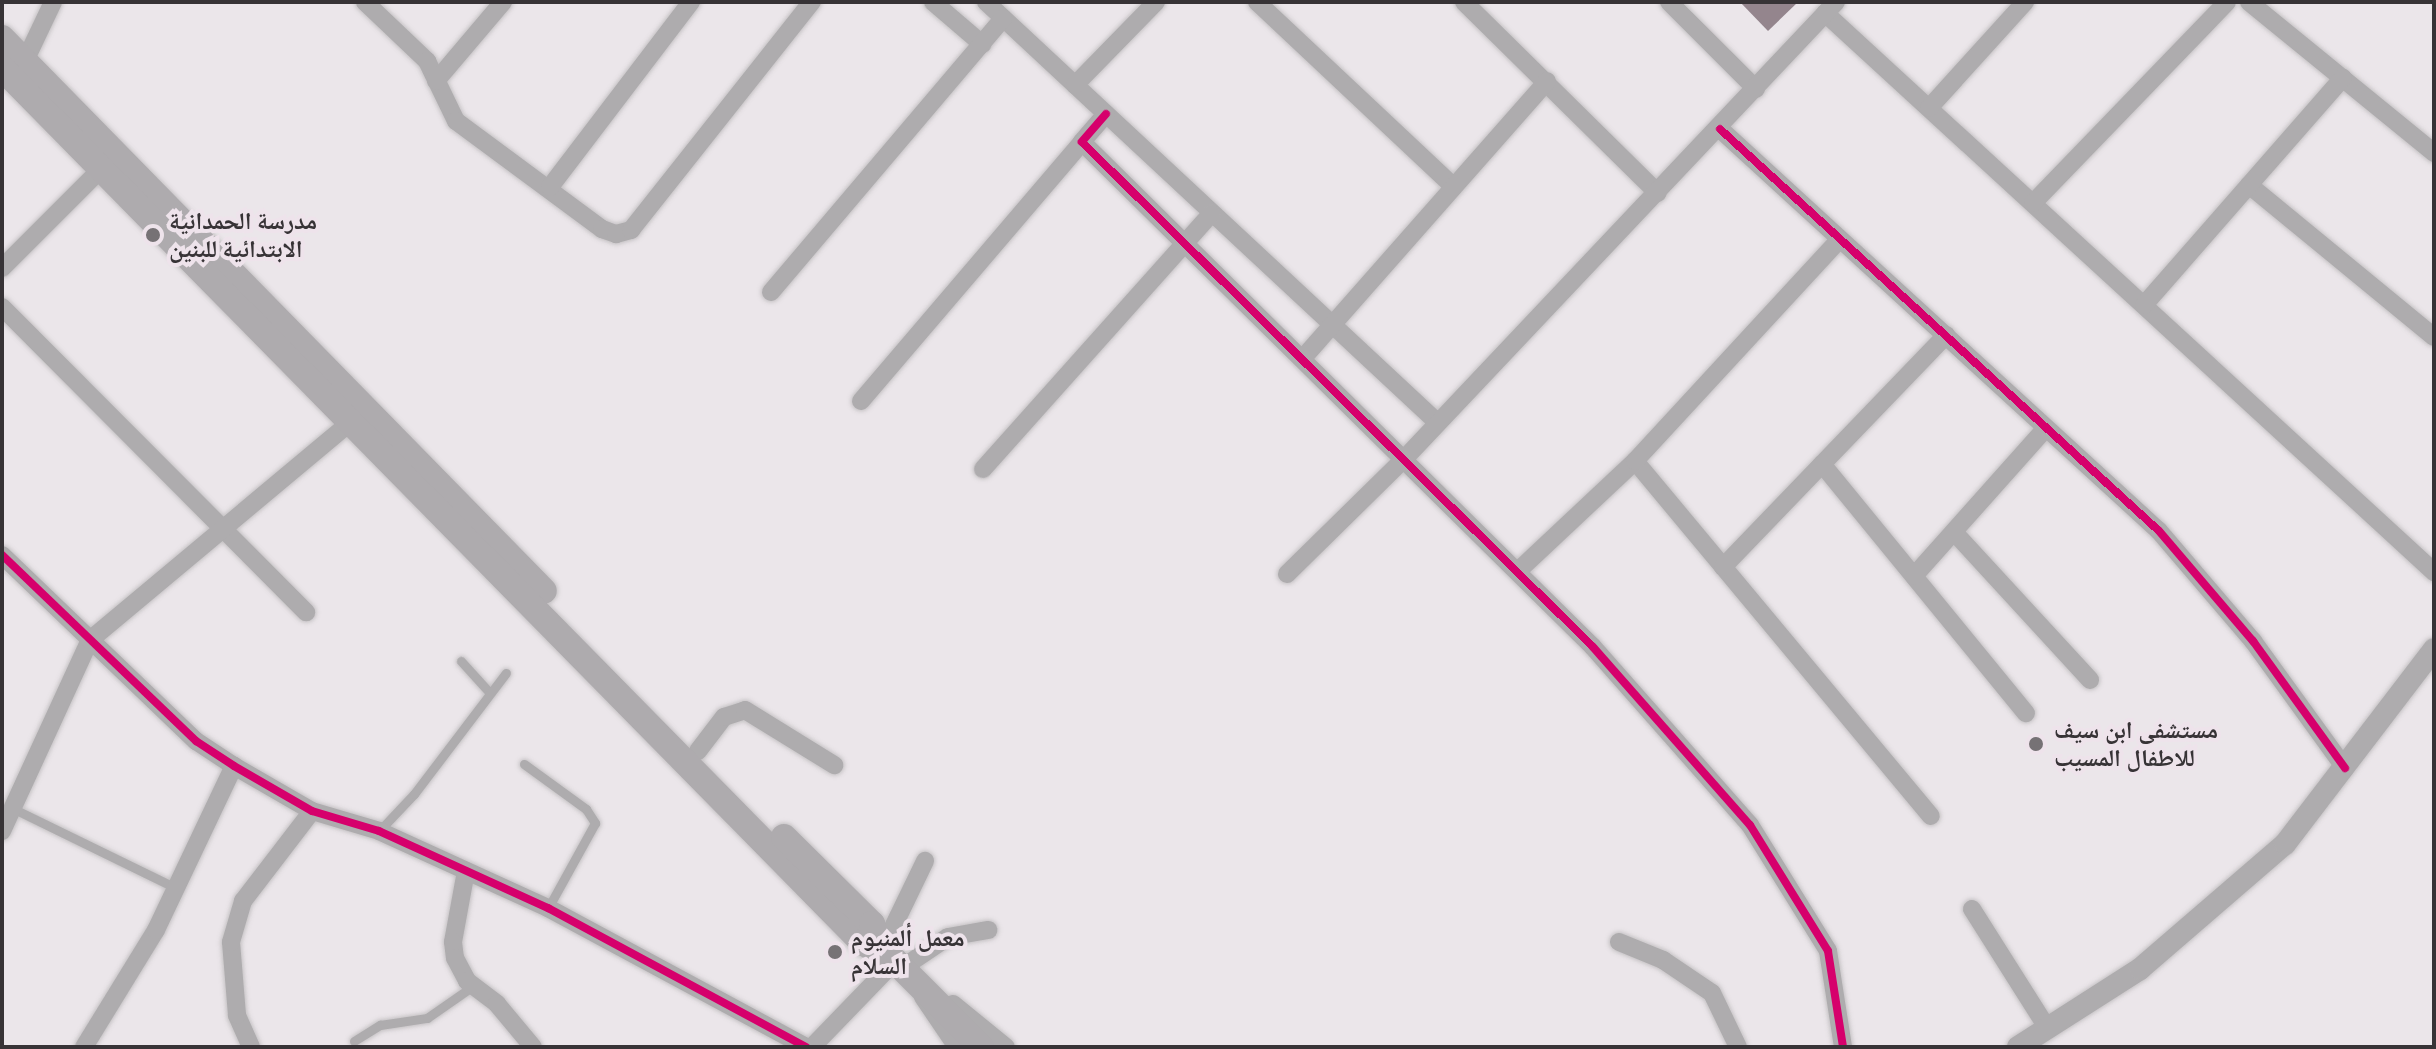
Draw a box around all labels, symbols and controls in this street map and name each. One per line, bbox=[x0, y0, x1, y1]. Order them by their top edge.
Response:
place label: مدرسة الحمدانية الابتدائية للبنين bbox=[169, 207, 317, 263]
marker: مدرسة الحمدانية الابتدائية للبنين bbox=[144, 226, 162, 244]
place label: مستشفى ابن سيف للاطفال المسيب bbox=[2054, 716, 2218, 772]
marker: مستشفى ابن سيف للاطفال المسيب bbox=[2025, 733, 2047, 755]
place label: معمل ألمنيوم السلام bbox=[851, 924, 965, 980]
marker: معمل ألمنيوم السلام bbox=[826, 943, 844, 961]

